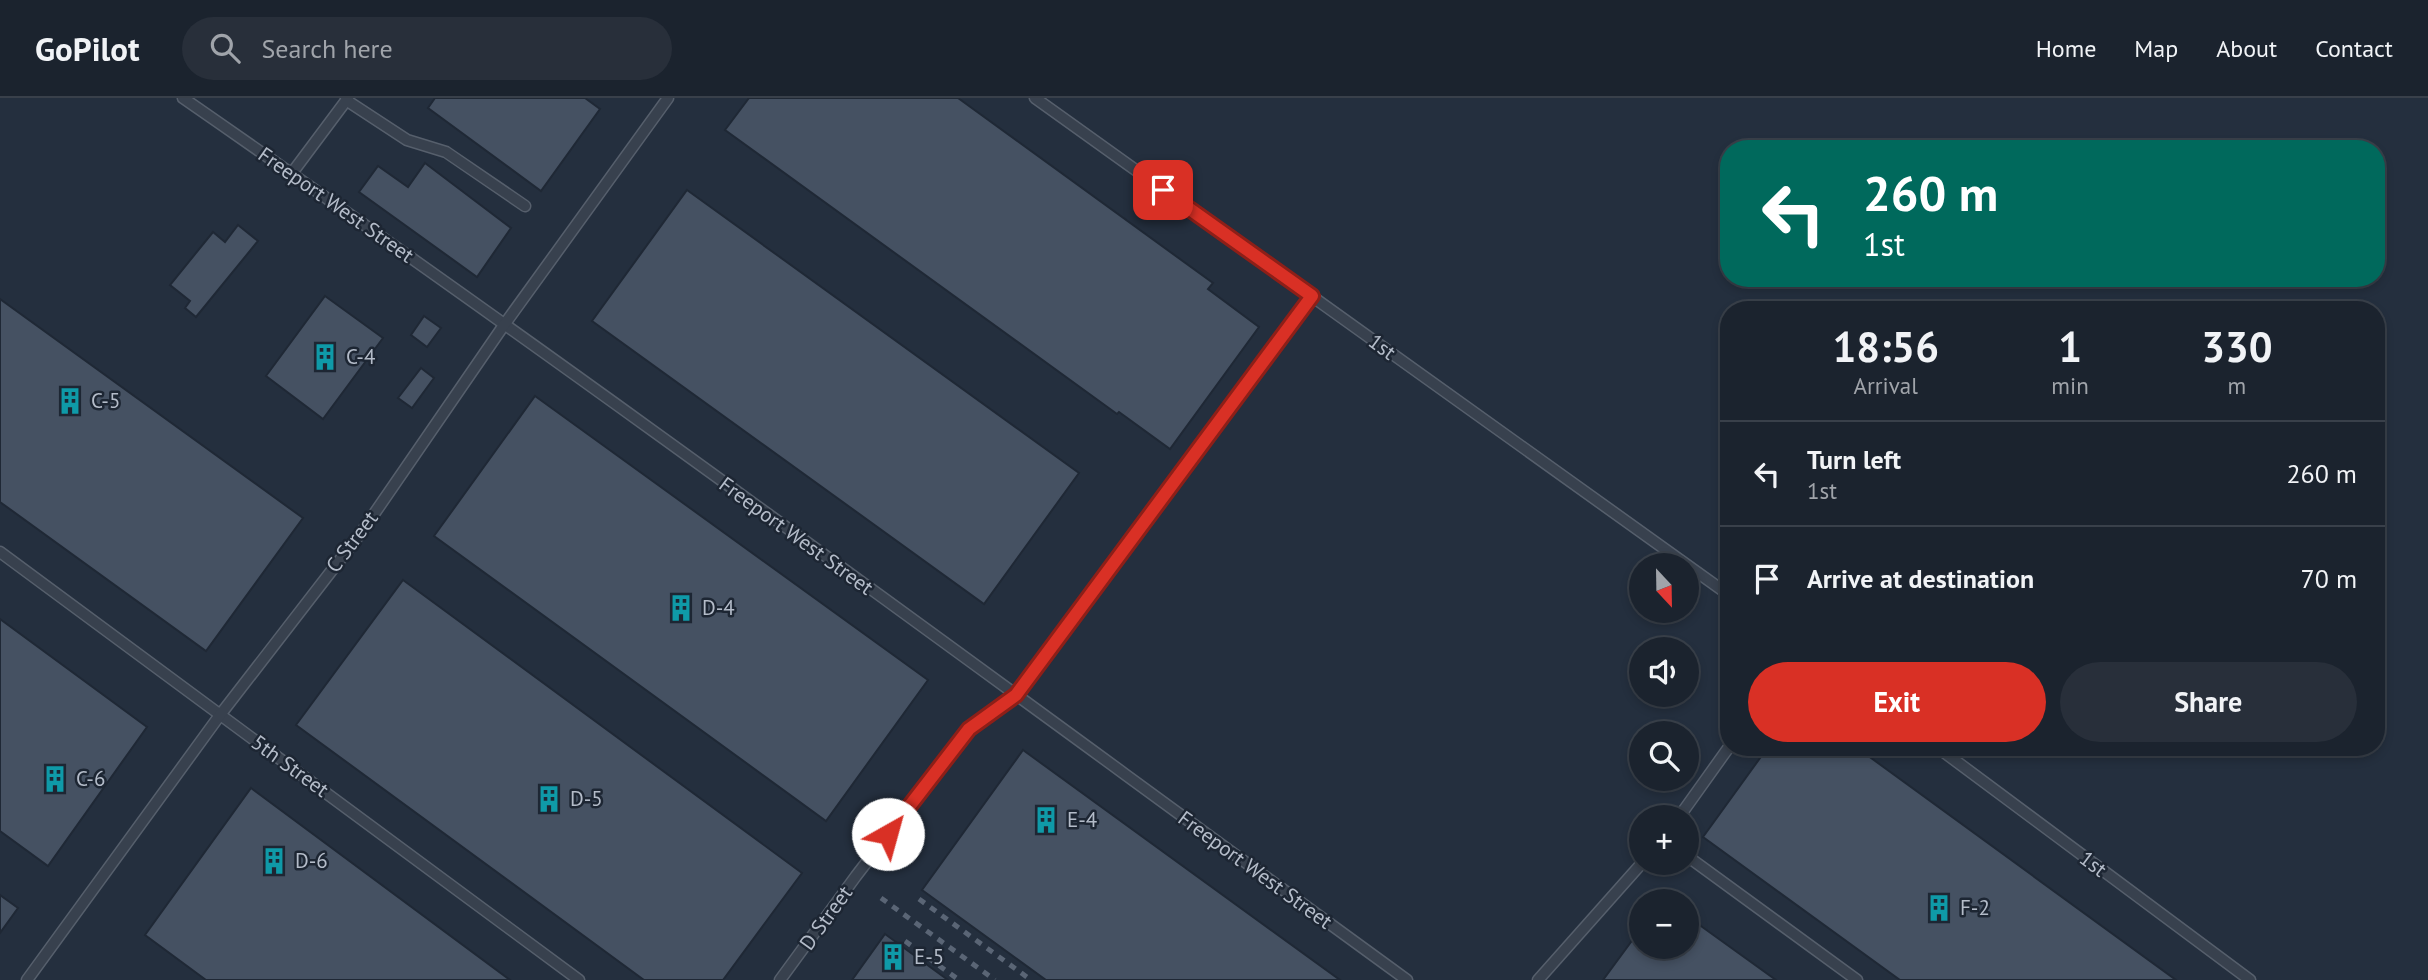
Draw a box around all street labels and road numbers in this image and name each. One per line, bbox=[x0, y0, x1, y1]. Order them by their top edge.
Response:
street label: Freeport West Street bbox=[253, 141, 419, 268]
street label: 1st bbox=[1363, 328, 1401, 366]
street label: Freeport West Street bbox=[714, 471, 879, 601]
street label: C Street bbox=[320, 505, 384, 578]
street label: 5th Street bbox=[246, 728, 334, 803]
street label: Freeport West Street bbox=[1173, 805, 1338, 935]
street label: 1st bbox=[2074, 845, 2112, 883]
street label: D Street bbox=[793, 880, 858, 955]

